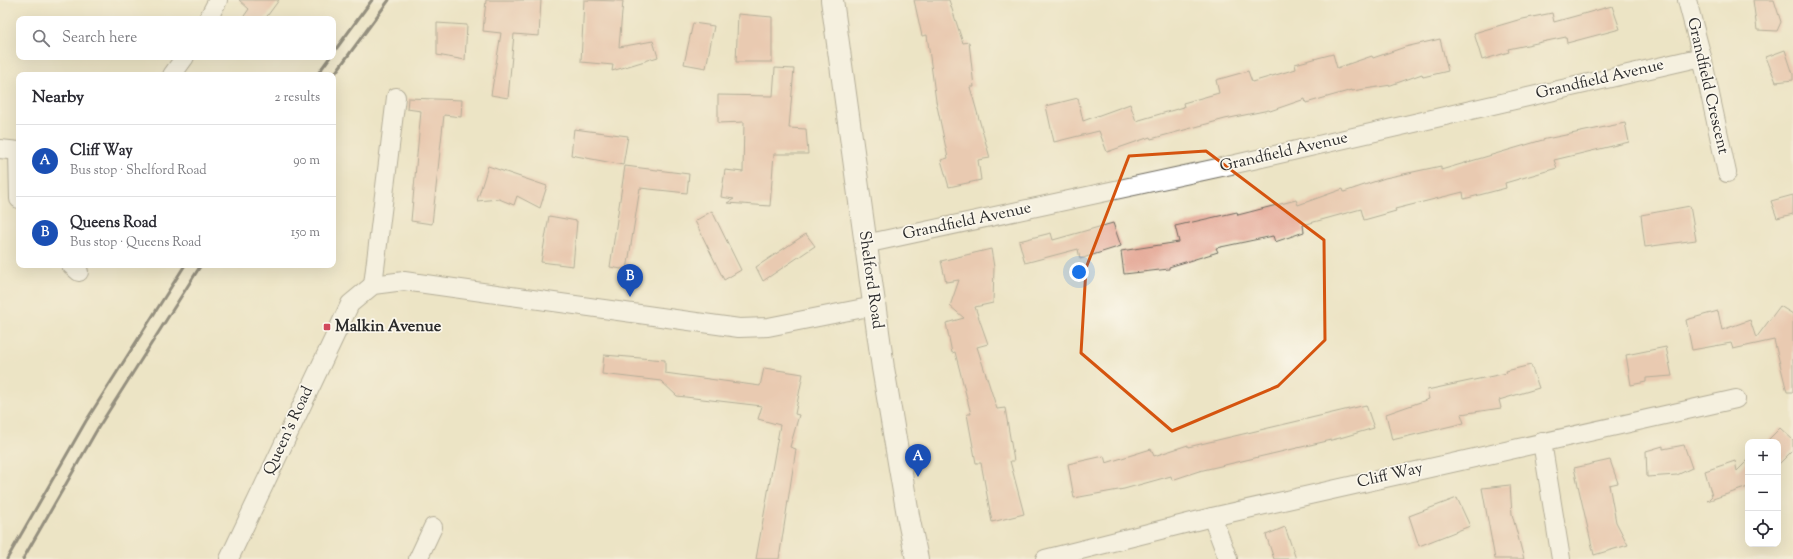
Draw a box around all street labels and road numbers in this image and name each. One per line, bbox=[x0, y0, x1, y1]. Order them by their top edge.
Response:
street label: Grandfield Crescent bbox=[1680, 15, 1734, 157]
street label: Grandfield Avenue bbox=[1534, 54, 1666, 106]
street label: Grandfield Avenue bbox=[1218, 127, 1350, 179]
street label: Grandfield Avenue bbox=[901, 197, 1033, 247]
street label: Shelford Road bbox=[852, 229, 888, 331]
street label: Queen's Road bbox=[258, 383, 320, 479]
street label: Cliff Way bbox=[1355, 457, 1425, 495]

